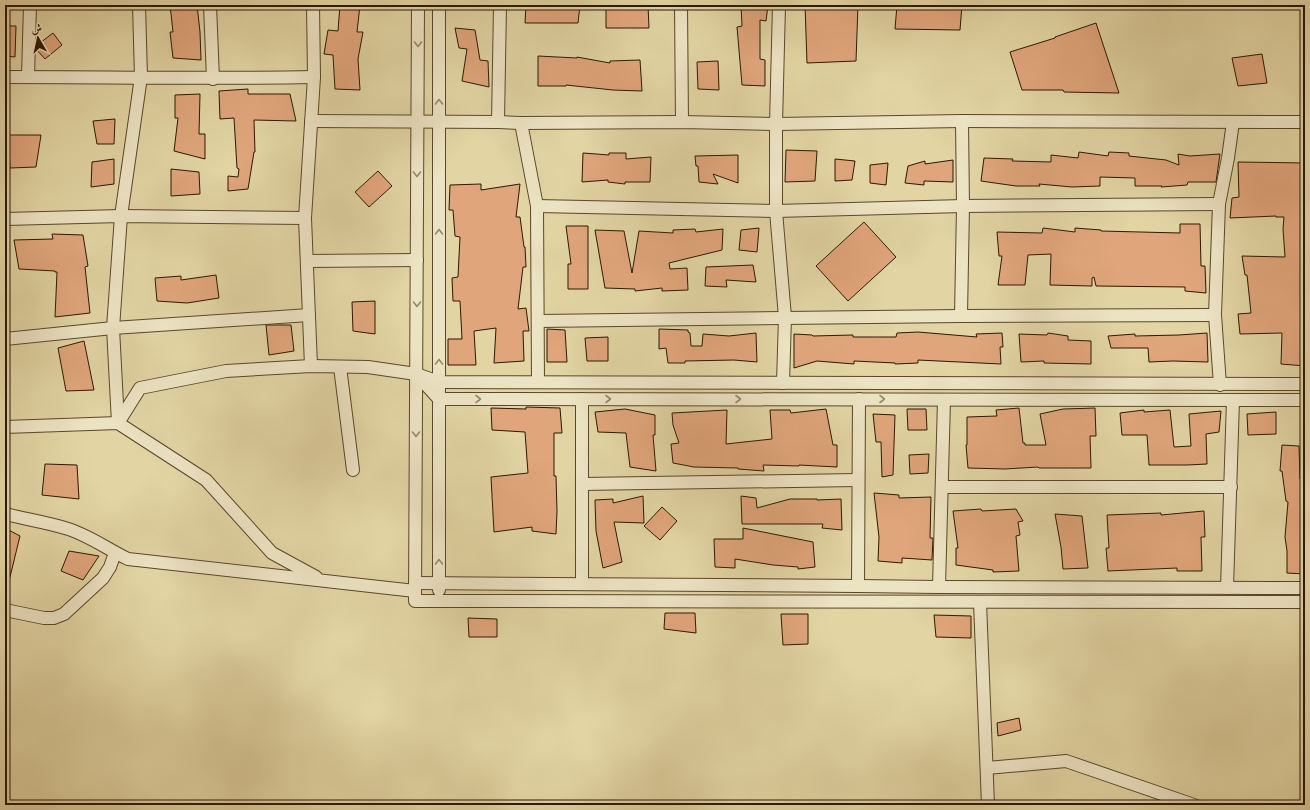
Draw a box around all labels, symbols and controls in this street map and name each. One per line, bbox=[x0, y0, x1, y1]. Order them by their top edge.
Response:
north arrow bbox=[18, 18, 58, 58]
text: ش bbox=[30, 20, 43, 37]
one-way arrow bbox=[414, 41, 422, 47]
one-way arrow bbox=[435, 99, 443, 105]
one-way arrow bbox=[413, 171, 421, 177]
one-way arrow bbox=[435, 229, 443, 235]
one-way arrow bbox=[413, 301, 421, 307]
one-way arrow bbox=[435, 359, 443, 365]
one-way arrow bbox=[475, 395, 481, 403]
one-way arrow bbox=[605, 395, 611, 403]
one-way arrow bbox=[735, 395, 741, 403]
one-way arrow bbox=[879, 395, 885, 403]
one-way arrow bbox=[412, 431, 420, 437]
one-way arrow bbox=[435, 559, 443, 565]

